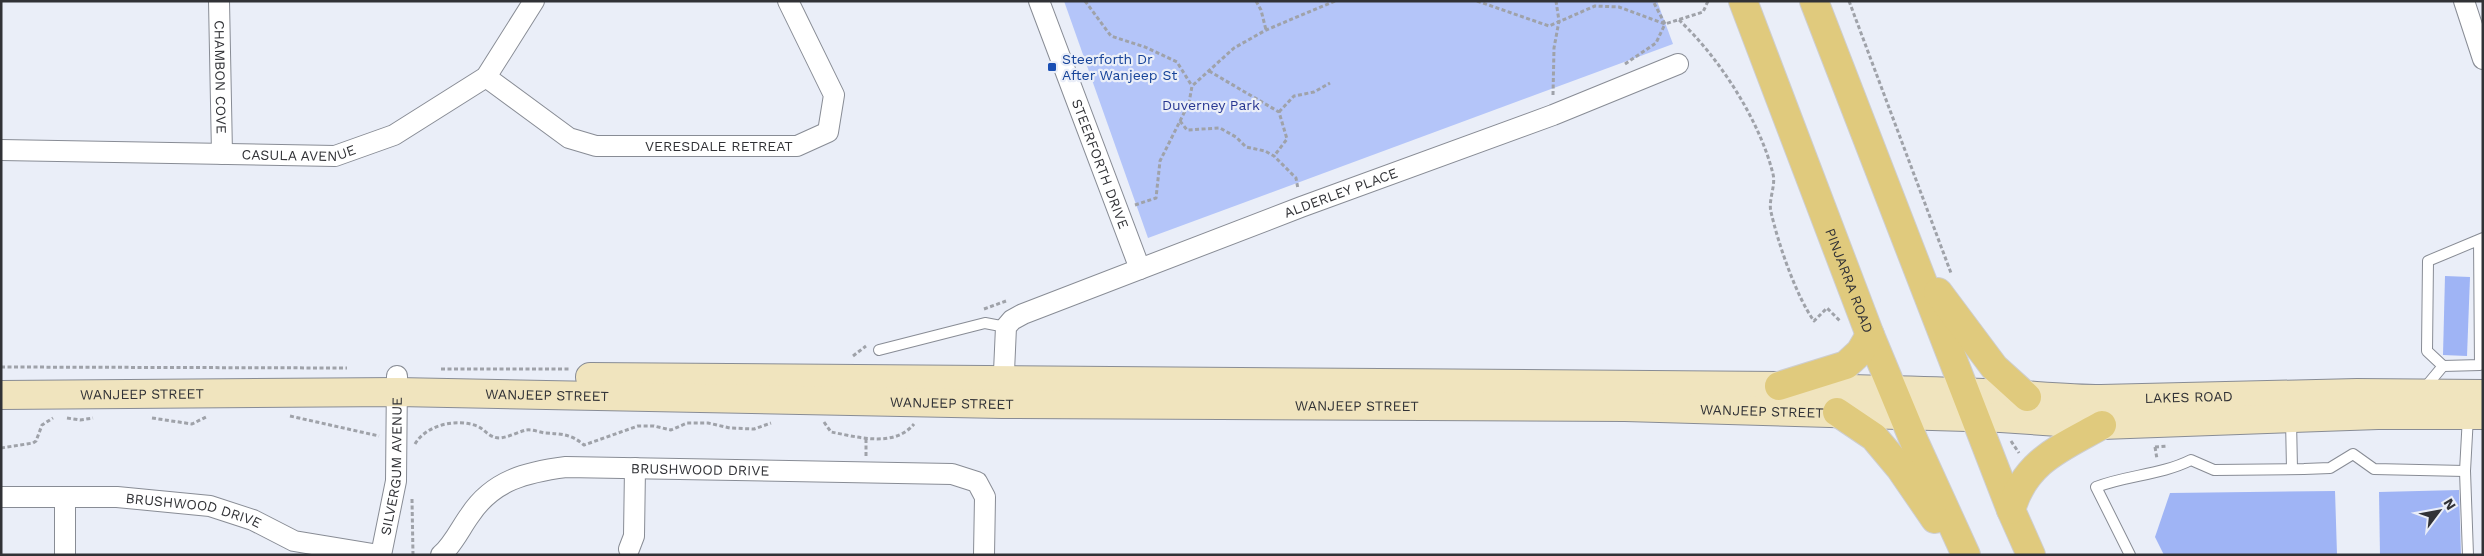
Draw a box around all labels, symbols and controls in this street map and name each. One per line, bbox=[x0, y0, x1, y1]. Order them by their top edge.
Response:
street label: CHAMBON COVE bbox=[211, 20, 230, 134]
place label: Steerforth Dr After Wanjeep St bbox=[1062, 51, 1177, 83]
marker: Steerforth Dr After Wanjeep St bbox=[1046, 61, 1058, 73]
street label: STEERFORTH DRIVE bbox=[1069, 97, 1132, 231]
park label: Duverney Park bbox=[1162, 97, 1260, 113]
street label: VERESDALE RETREAT bbox=[645, 138, 793, 154]
street label: CASULA AVENUE bbox=[242, 141, 358, 164]
street label: ALDERLEY PLACE bbox=[1282, 164, 1400, 221]
street label: PINJARRA ROAD bbox=[1822, 226, 1876, 335]
street label: WANJEEP STREET bbox=[80, 385, 205, 402]
street label: WANJEEP STREET bbox=[485, 386, 610, 404]
street label: LAKES ROAD bbox=[2144, 388, 2233, 406]
street label: WANJEEP STREET bbox=[890, 394, 1014, 412]
street label: SILVERGUM AVENUE bbox=[377, 397, 405, 537]
street label: WANJEEP STREET bbox=[1295, 397, 1419, 414]
street label: WANJEEP STREET bbox=[1700, 401, 1825, 421]
street label: BRUSHWOOD DRIVE bbox=[631, 460, 770, 479]
north arrow bbox=[2414, 486, 2464, 536]
street label: BRUSHWOOD DRIVE bbox=[125, 490, 264, 531]
text: N bbox=[2440, 495, 2460, 513]

